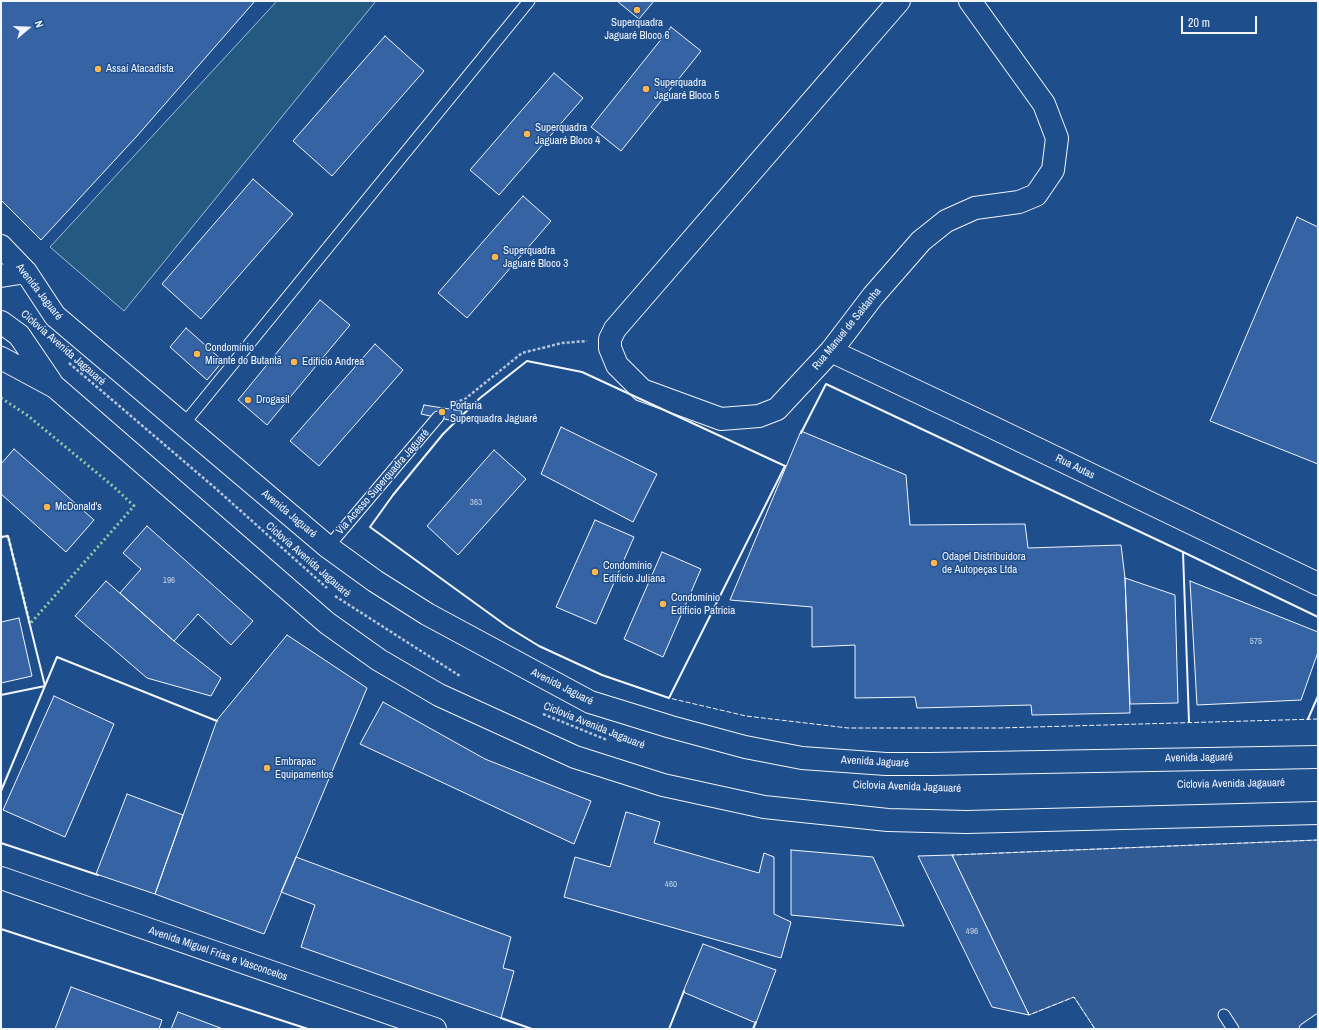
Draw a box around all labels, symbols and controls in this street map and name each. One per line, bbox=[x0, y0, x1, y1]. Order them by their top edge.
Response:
marker: Superquadra Jaguaré Bloco 6 bbox=[632, 5, 642, 15]
north arrow bbox=[8, 8, 48, 48]
scale bar bbox=[1183, 8, 1259, 34]
text: 20 m bbox=[1188, 15, 1210, 31]
place label: Superquadra Jaguaré Bloco 6 bbox=[604, 16, 670, 42]
text: N bbox=[32, 19, 47, 29]
place label: Assaí Atacadista bbox=[106, 62, 174, 76]
marker: Assaí Atacadista bbox=[93, 64, 103, 74]
place label: Superquadra Jaguaré Bloco 5 bbox=[654, 76, 719, 102]
marker: Superquadra Jaguaré Bloco 5 bbox=[641, 84, 651, 94]
place label: Superquadra Jaguaré Bloco 4 bbox=[535, 121, 600, 147]
marker: Superquadra Jaguaré Bloco 4 bbox=[522, 129, 532, 139]
place label: Superquadra Jaguaré Bloco 3 bbox=[503, 244, 568, 270]
marker: Superquadra Jaguaré Bloco 3 bbox=[490, 252, 500, 262]
street label: Avenida Jaguaré bbox=[13, 261, 65, 323]
street label: Rua Manuel de Saldanha bbox=[810, 285, 884, 373]
street label: Ciclovia Avenida Jagauaré bbox=[18, 308, 108, 388]
place label: Condomínio Mirante do Butantã bbox=[205, 341, 282, 367]
marker: Condomínio Mirante do Butantã bbox=[192, 349, 202, 359]
place label: Edifício Andrea bbox=[302, 355, 364, 369]
marker: Edifício Andrea bbox=[289, 357, 299, 367]
place label: Drogasil bbox=[256, 393, 290, 407]
marker: Drogasil bbox=[243, 395, 253, 405]
place label: Portaria Superquadra Jaguaré bbox=[450, 399, 537, 425]
marker: Portaria Superquadra Jaguaré bbox=[437, 407, 447, 417]
street label: Via Acesso Superquadra Jaguaré bbox=[334, 427, 432, 537]
street label: Rua Autas bbox=[1053, 452, 1097, 482]
street label: Avenida Jaguaré bbox=[259, 487, 319, 541]
house number: 363 bbox=[470, 498, 482, 508]
place label: McDonald's bbox=[55, 500, 102, 514]
marker: McDonald's bbox=[42, 502, 52, 512]
street label: Ciclovia Avenida Jagauaré bbox=[263, 520, 353, 600]
place label: Odapel Distribuidora de Autopeças Ltda bbox=[942, 550, 1026, 576]
marker: Odapel Distribuidora de Autopeças Ltda bbox=[929, 558, 939, 568]
place label: Condomínio Edifício Juliana bbox=[603, 559, 665, 585]
marker: Condomínio Edifício Juliana bbox=[590, 567, 600, 577]
house number: 196 bbox=[163, 576, 175, 586]
place label: Condomínio Edifício Patrícia bbox=[671, 591, 735, 617]
marker: Condomínio Edifício Patrícia bbox=[658, 599, 668, 609]
house number: 575 bbox=[1250, 637, 1262, 647]
street label: Avenida Jaguaré bbox=[529, 666, 595, 708]
street label: Ciclovia Avenida Jagauaré bbox=[541, 700, 647, 752]
street label: Avenida Jaguaré bbox=[1165, 751, 1233, 765]
street label: Avenida Jaguaré bbox=[841, 754, 909, 770]
place label: Embrapac Equipamentos bbox=[275, 755, 333, 781]
marker: Embrapac Equipamentos bbox=[262, 763, 272, 773]
street label: Ciclovia Avenida Jagauaré bbox=[1177, 776, 1285, 792]
street label: Ciclovia Avenida Jagauaré bbox=[853, 779, 961, 795]
house number: 460 bbox=[665, 880, 677, 890]
street label: Avenida Miguel Frias e Vasconcelos bbox=[147, 924, 289, 984]
house number: 496 bbox=[966, 927, 978, 937]

